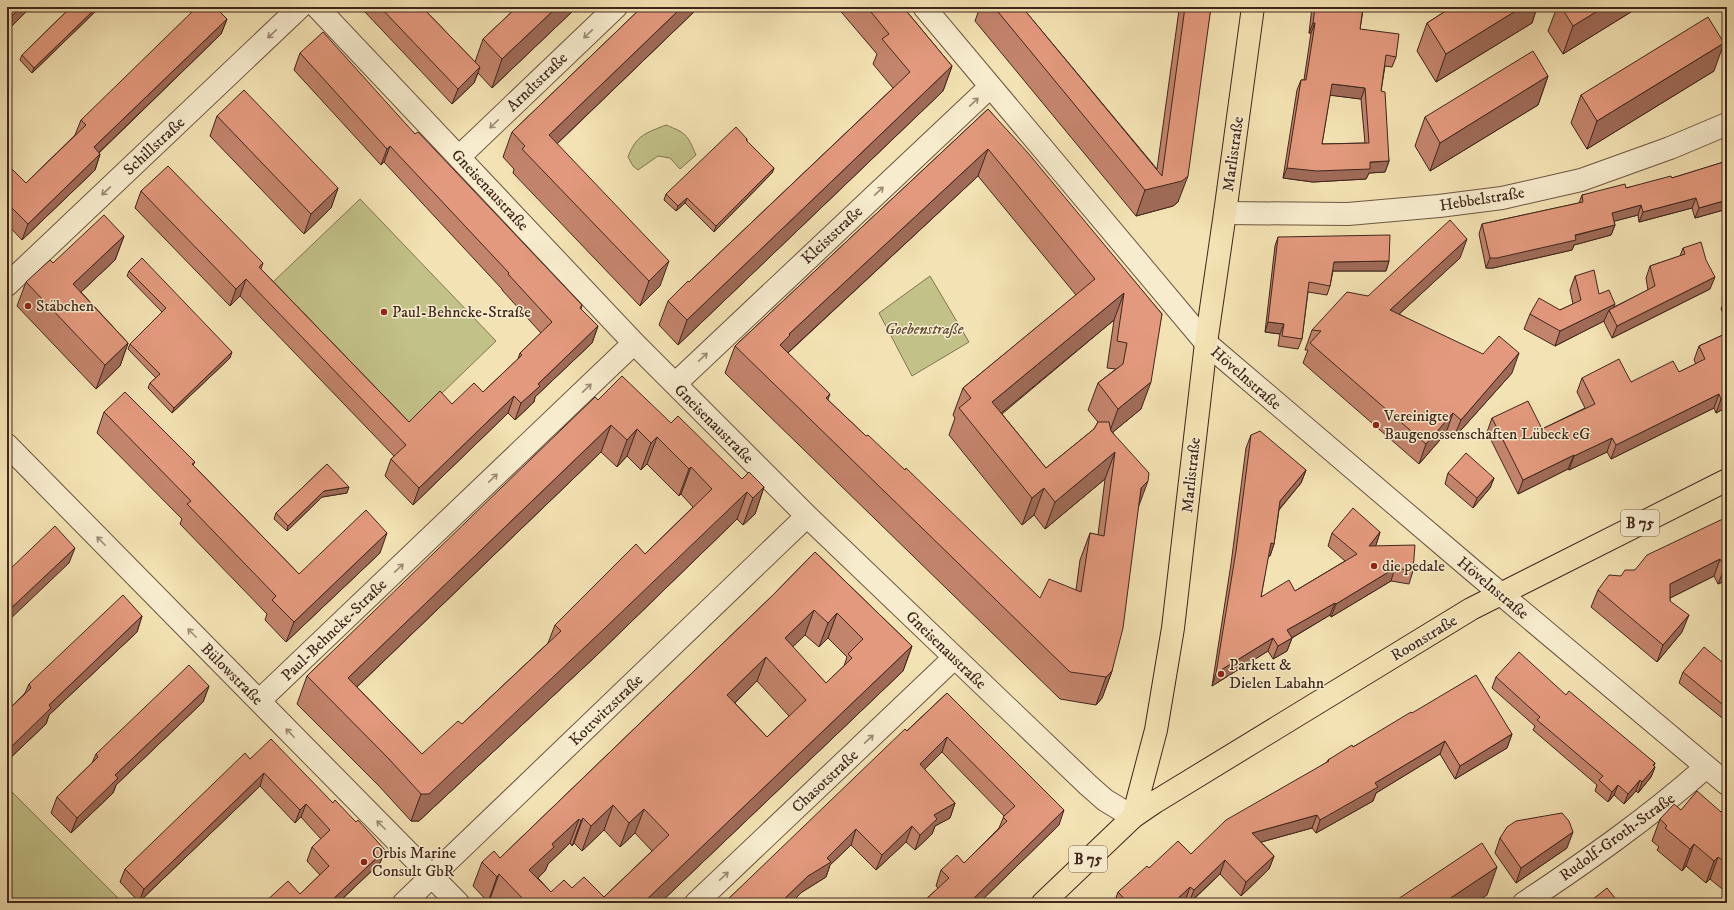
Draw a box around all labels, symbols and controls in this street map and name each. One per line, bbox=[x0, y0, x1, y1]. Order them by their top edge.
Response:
one-way arrow bbox=[267, 29, 277, 39]
one-way arrow bbox=[583, 29, 593, 39]
street label: Arndtstraße bbox=[502, 48, 572, 116]
one-way arrow bbox=[969, 97, 979, 107]
street label: Schillstraße bbox=[119, 112, 189, 180]
street label: Marlistraße bbox=[1218, 115, 1248, 193]
one-way arrow bbox=[489, 119, 499, 128]
street label: Gneisenaustraße bbox=[447, 145, 533, 235]
street label: Hebbelstraße bbox=[1438, 182, 1526, 216]
one-way arrow bbox=[101, 186, 111, 195]
one-way arrow bbox=[874, 186, 884, 196]
street label: Kleiststraße bbox=[797, 201, 867, 268]
place label: Stäbchen bbox=[36, 296, 95, 316]
marker: Stäbchen bbox=[23, 301, 33, 311]
place label: Paul-Behncke-Straße bbox=[392, 302, 531, 322]
marker: Paul-Behncke-Straße bbox=[379, 307, 389, 317]
park label: Goebenstraße bbox=[885, 319, 964, 339]
street label: Hövelnstraße bbox=[1207, 342, 1286, 414]
one-way arrow bbox=[698, 352, 708, 362]
street label: Gneisenaustraße bbox=[670, 380, 758, 468]
one-way arrow bbox=[582, 384, 592, 393]
place label: Vereinigte Baugenossenschaften Lübeck eG bbox=[1383, 406, 1590, 444]
marker: Vereinigte Baugenossenschaften Lübeck eG bbox=[1371, 420, 1381, 430]
street label: Marlistraße bbox=[1177, 436, 1205, 514]
one-way arrow bbox=[488, 473, 498, 483]
road number: B 75 bbox=[1621, 510, 1659, 536]
one-way arrow bbox=[96, 536, 106, 546]
street label: Hövelnstraße bbox=[1453, 552, 1533, 624]
place label: die pedale bbox=[1382, 556, 1445, 576]
marker: die pedale bbox=[1369, 561, 1379, 571]
one-way arrow bbox=[394, 563, 404, 573]
street label: Paul-Behncke-Straße bbox=[277, 574, 391, 685]
street label: Gneisenaustraße bbox=[901, 606, 991, 694]
street label: Roonstraße bbox=[1387, 610, 1461, 666]
one-way arrow bbox=[187, 628, 197, 638]
street label: Bülowstraße bbox=[197, 639, 268, 710]
place label: Parkett & Dielen Labahn bbox=[1229, 655, 1325, 693]
marker: Parkett & Dielen Labahn bbox=[1216, 669, 1226, 679]
street label: Kottwitzstraße bbox=[565, 670, 647, 750]
one-way arrow bbox=[285, 728, 295, 738]
one-way arrow bbox=[864, 734, 875, 743]
street label: Chasotstraße bbox=[788, 745, 863, 817]
street label: Rudolf-Groth-Straße bbox=[1555, 788, 1679, 886]
one-way arrow bbox=[376, 820, 386, 830]
place label: Orbis Marine Consult GbR bbox=[372, 843, 456, 881]
road number: B 75 bbox=[1069, 846, 1107, 872]
marker: Orbis Marine Consult GbR bbox=[359, 857, 369, 867]
one-way arrow bbox=[719, 871, 729, 881]

